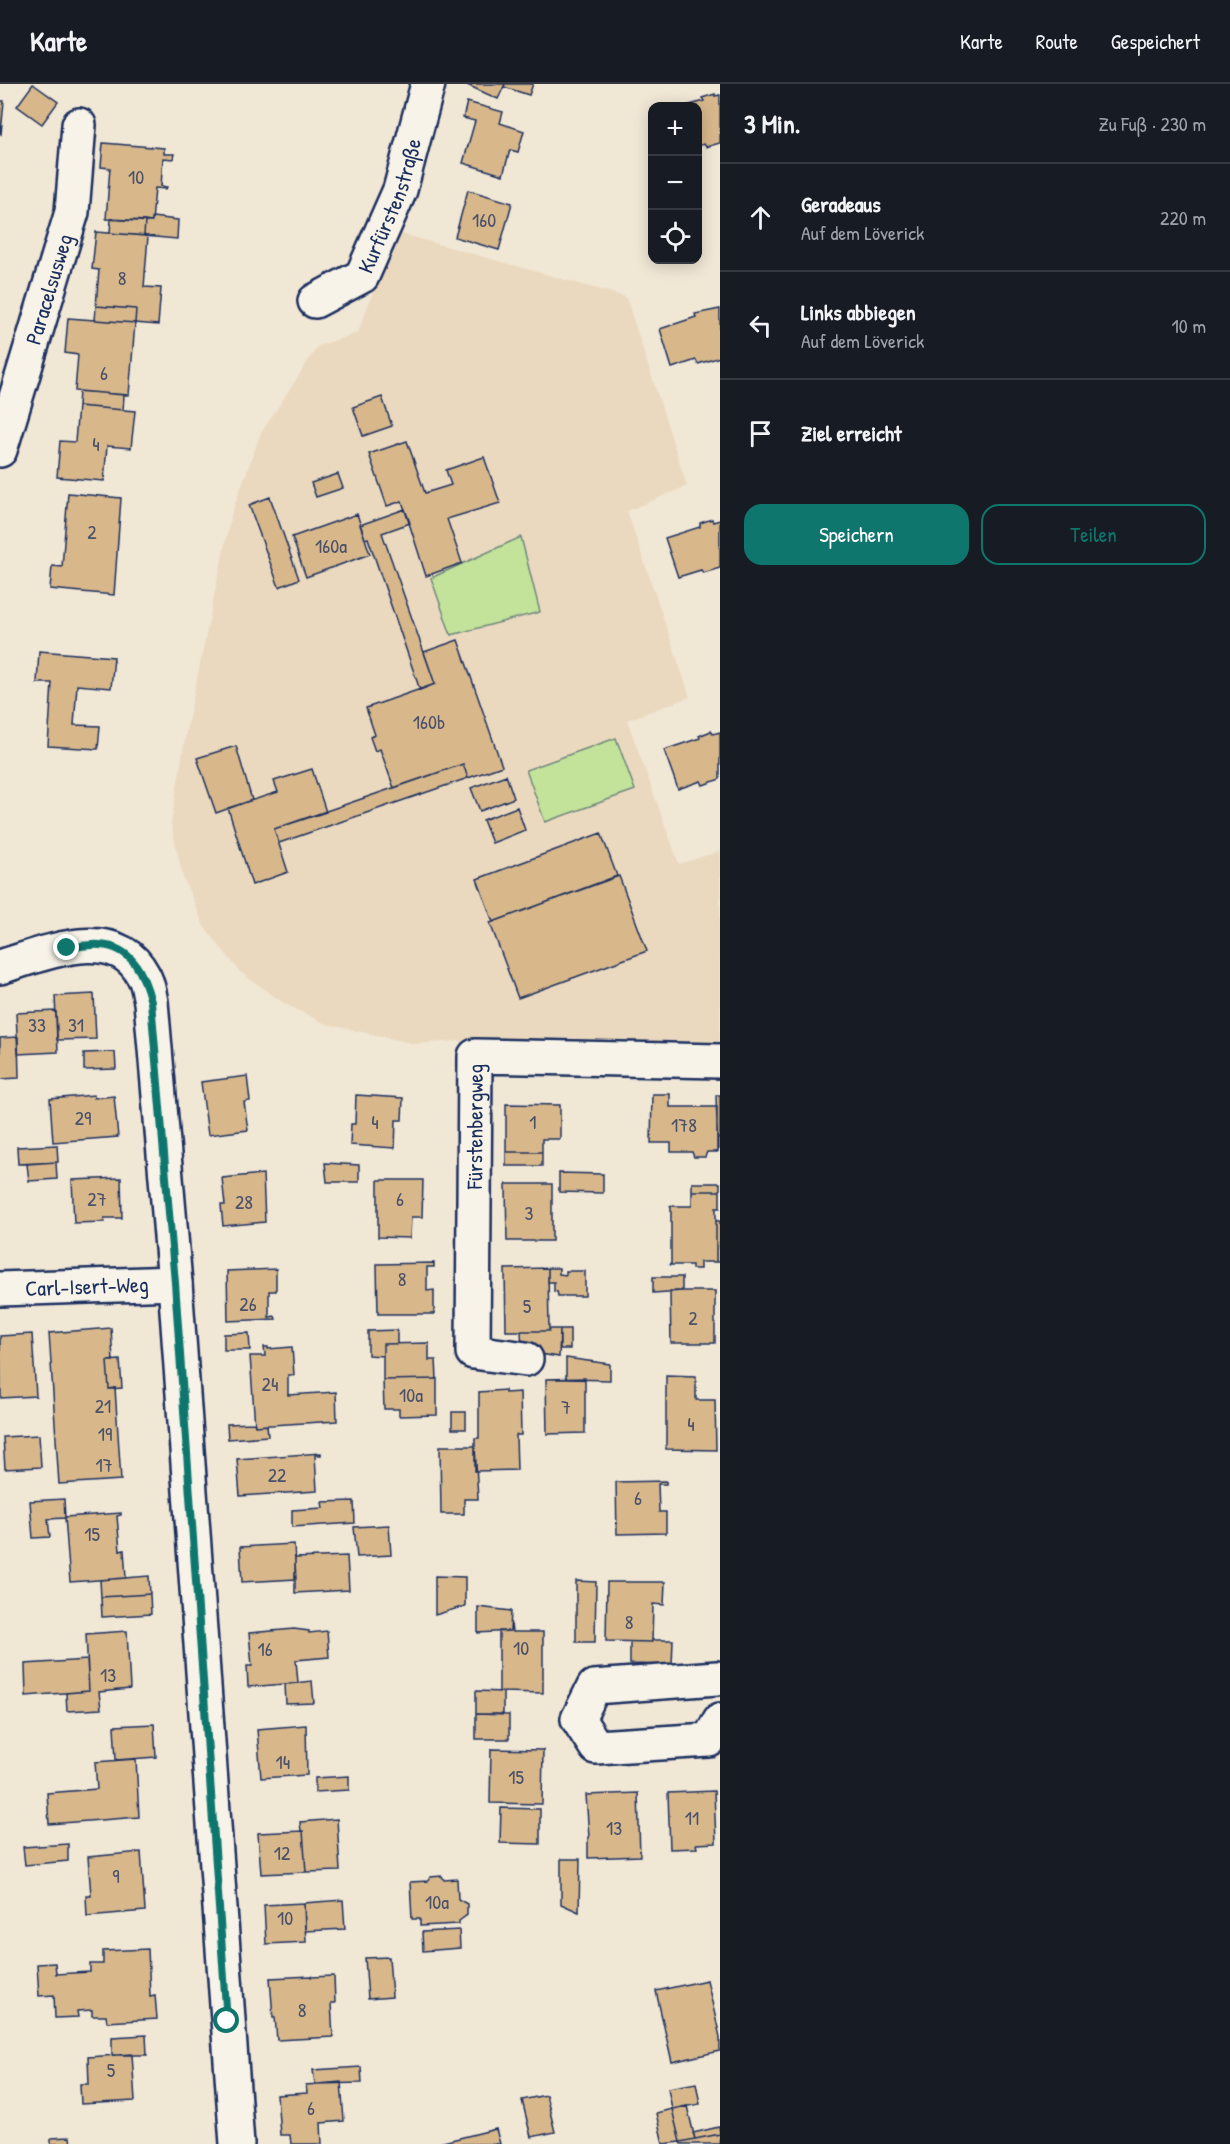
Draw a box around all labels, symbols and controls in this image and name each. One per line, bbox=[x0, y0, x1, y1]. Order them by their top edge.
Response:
text: Karte bbox=[30, 22, 87, 60]
text: Karte bbox=[960, 27, 1003, 56]
text: Route bbox=[1036, 27, 1078, 56]
text: Gespeichert bbox=[1111, 27, 1200, 56]
map controls bbox=[648, 102, 702, 264]
button: + bbox=[648, 102, 702, 156]
text: 3 Min. bbox=[744, 106, 800, 141]
text: Zu Fuß · 230 m bbox=[1099, 110, 1206, 137]
street label: Kurfürstenstraße bbox=[350, 135, 428, 278]
button: − bbox=[648, 156, 702, 210]
house number: 10 bbox=[128, 163, 144, 190]
text: Geradeaus bbox=[801, 189, 881, 219]
icon: ahead bbox=[744, 201, 777, 234]
text: 220 m bbox=[1160, 204, 1206, 231]
house number: 160 bbox=[472, 206, 496, 233]
button: locate bbox=[648, 210, 702, 264]
text: Auf dem Löverick bbox=[801, 219, 924, 246]
street label: Paracelsusweg bbox=[18, 230, 80, 348]
house number: 8 bbox=[118, 264, 126, 291]
text: Links abbiegen bbox=[801, 297, 916, 327]
icon: left bbox=[744, 309, 777, 342]
text: 10 m bbox=[1172, 312, 1206, 339]
text: Auf dem Löverick bbox=[801, 327, 924, 354]
house number: 6 bbox=[100, 359, 108, 386]
icon: arrive bbox=[744, 417, 777, 450]
text: Ziel erreicht bbox=[801, 418, 901, 448]
house number: 4 bbox=[92, 430, 100, 457]
button: Speichern bbox=[744, 504, 969, 565]
button: Teilen bbox=[981, 504, 1206, 565]
house number: 2 bbox=[87, 518, 97, 545]
house number: 160a bbox=[315, 532, 347, 559]
house number: 160b bbox=[413, 708, 445, 735]
route end bbox=[53, 934, 79, 960]
house number: 33 bbox=[28, 1011, 46, 1038]
house number: 31 bbox=[68, 1011, 84, 1038]
street label: Fürstenbergweg bbox=[459, 1064, 490, 1190]
house number: 29 bbox=[75, 1104, 91, 1131]
house number: 4 bbox=[371, 1108, 379, 1135]
house number: 1 bbox=[529, 1108, 537, 1135]
house number: 178 bbox=[671, 1111, 697, 1138]
house number: 27 bbox=[87, 1185, 107, 1212]
house number: 6 bbox=[396, 1185, 404, 1212]
house number: 28 bbox=[235, 1188, 253, 1215]
house number: 3 bbox=[525, 1199, 534, 1226]
house number: 8 bbox=[398, 1265, 406, 1292]
street label: Carl-Isert-Weg bbox=[25, 1269, 149, 1303]
house number: 26 bbox=[239, 1290, 257, 1317]
house number: 5 bbox=[523, 1292, 532, 1319]
house number: 2 bbox=[688, 1304, 698, 1331]
house number: 24 bbox=[262, 1370, 278, 1397]
house number: 10a bbox=[399, 1381, 423, 1408]
house number: 21 bbox=[95, 1392, 111, 1419]
house number: 7 bbox=[561, 1393, 571, 1420]
house number: 4 bbox=[687, 1410, 695, 1437]
house number: 19 bbox=[98, 1420, 112, 1447]
house number: 17 bbox=[95, 1451, 113, 1478]
house number: 22 bbox=[268, 1461, 287, 1488]
house number: 6 bbox=[634, 1484, 642, 1511]
house number: 15 bbox=[84, 1520, 100, 1547]
house number: 8 bbox=[625, 1608, 633, 1635]
house number: 10 bbox=[513, 1634, 529, 1661]
house number: 16 bbox=[257, 1635, 273, 1662]
house number: 13 bbox=[100, 1661, 116, 1688]
house number: 14 bbox=[276, 1748, 290, 1775]
house number: 15 bbox=[508, 1763, 524, 1790]
house number: 11 bbox=[685, 1804, 699, 1831]
house number: 13 bbox=[606, 1814, 622, 1841]
house number: 12 bbox=[274, 1839, 291, 1866]
house number: 9 bbox=[112, 1862, 120, 1889]
house number: 10a bbox=[425, 1888, 449, 1915]
house number: 10 bbox=[277, 1904, 293, 1931]
house number: 8 bbox=[298, 1996, 306, 2023]
route start bbox=[213, 2007, 239, 2033]
house number: 5 bbox=[107, 2056, 116, 2083]
house number: 6 bbox=[307, 2094, 315, 2121]

